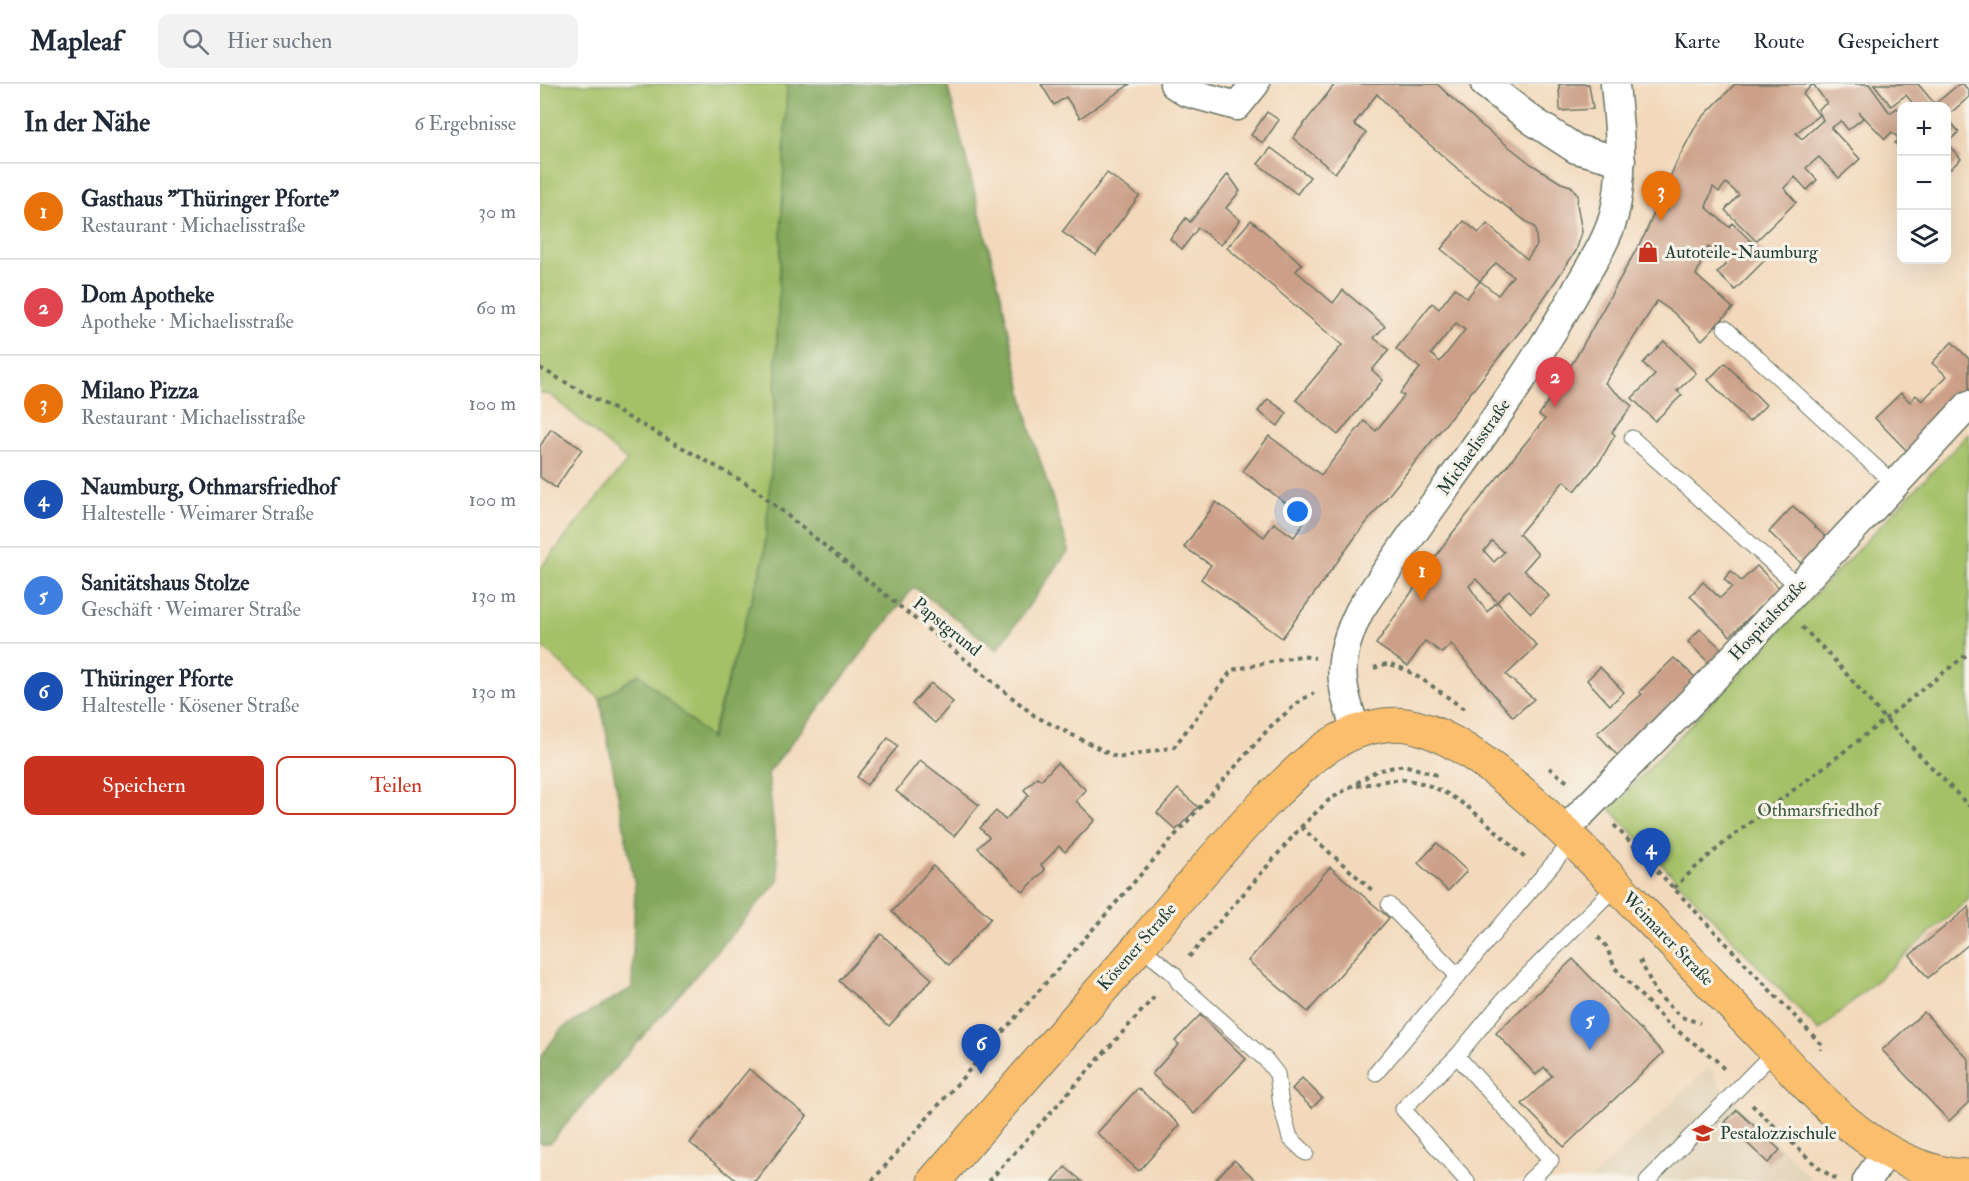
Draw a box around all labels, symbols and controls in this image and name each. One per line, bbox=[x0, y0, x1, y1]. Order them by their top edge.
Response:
search box bbox=[158, 14, 578, 68]
text: Mapleaf bbox=[30, 24, 122, 59]
icon: search bbox=[179, 25, 212, 58]
text: Hier suchen bbox=[227, 27, 332, 55]
text: Karte bbox=[1674, 28, 1720, 55]
text: Route bbox=[1753, 28, 1805, 55]
text: Gespeichert bbox=[1838, 28, 1939, 55]
map controls bbox=[1897, 102, 1951, 264]
button: + bbox=[1897, 102, 1951, 156]
text: In der Nähe bbox=[24, 107, 150, 139]
text: 6 Ergebnisse bbox=[414, 111, 516, 136]
button: − bbox=[1897, 156, 1951, 210]
pin: 3 bbox=[1642, 172, 1680, 221]
text: Gasthaus "Thüringer Pforte" bbox=[81, 185, 339, 213]
text: 1 bbox=[40, 199, 47, 224]
text: 30 m bbox=[478, 199, 516, 224]
button: layers bbox=[1897, 210, 1951, 264]
text: Restaurant · Michaelisstraße bbox=[81, 213, 305, 238]
shop icon: Autoteile-Naumburg bbox=[1636, 240, 1660, 264]
place label: Autoteile-Naumburg bbox=[1664, 241, 1819, 264]
text: Dom Apotheke bbox=[81, 281, 214, 309]
text: 2 bbox=[38, 295, 49, 320]
text: 60 m bbox=[476, 295, 516, 320]
text: Apotheke · Michaelisstraße bbox=[81, 309, 294, 334]
pin: 2 bbox=[1536, 358, 1574, 407]
text: Milano Pizza bbox=[81, 377, 198, 405]
text: 3 bbox=[40, 391, 47, 416]
text: 100 m bbox=[469, 391, 516, 416]
street label: Michaelisstraße bbox=[1432, 394, 1516, 500]
text: Restaurant · Michaelisstraße bbox=[81, 405, 305, 430]
text: Naumburg, Othmarsfriedhof bbox=[81, 473, 337, 501]
text: 4 bbox=[38, 487, 49, 512]
text: 100 m bbox=[469, 487, 516, 512]
your location bbox=[1283, 497, 1312, 526]
text: Haltestelle · Weimarer Straße bbox=[81, 501, 314, 526]
pin: 1 bbox=[1402, 552, 1442, 601]
text: Sanitätshaus Stolze bbox=[81, 569, 250, 597]
street label: Hospitalstraße bbox=[1724, 574, 1812, 666]
text: 5 bbox=[39, 583, 48, 608]
text: 130 m bbox=[471, 583, 516, 608]
street label: Papstgrund bbox=[908, 592, 986, 662]
text: Geschäft · Weimarer Straße bbox=[81, 597, 301, 622]
text: Thüringer Pforte bbox=[81, 665, 233, 693]
text: 6 bbox=[38, 679, 49, 704]
text: 130 m bbox=[471, 679, 516, 704]
text: Haltestelle · Kösener Straße bbox=[81, 693, 299, 718]
button: Speichern bbox=[24, 756, 264, 815]
button: Teilen bbox=[276, 756, 516, 815]
park label: Othmarsfriedhof bbox=[1757, 799, 1882, 822]
pin: 4 bbox=[1632, 828, 1670, 878]
street label: Weimarer Straße bbox=[1617, 886, 1719, 991]
street label: Kösener Straße bbox=[1093, 898, 1182, 996]
pin: 5 bbox=[1570, 1000, 1610, 1050]
pin: 6 bbox=[962, 1024, 1000, 1074]
school or university icon: Pestalozzischule bbox=[1691, 1121, 1715, 1145]
place label: Pestalozzischule bbox=[1720, 1122, 1837, 1145]

